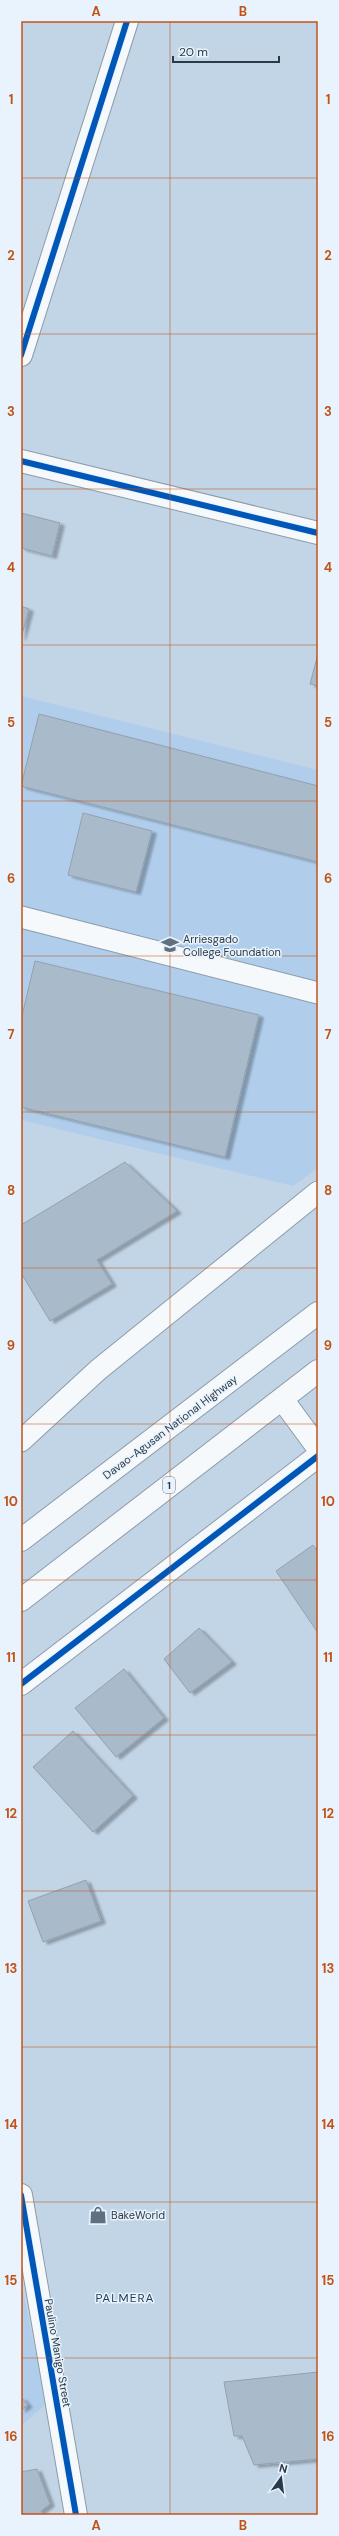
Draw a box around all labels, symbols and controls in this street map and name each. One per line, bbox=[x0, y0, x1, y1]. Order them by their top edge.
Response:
text: A bbox=[91, 3, 101, 20]
text: B bbox=[239, 3, 247, 20]
scale bar bbox=[173, 38, 279, 64]
text: 20 m bbox=[179, 44, 208, 60]
text: 1 bbox=[9, 91, 13, 108]
text: 1 bbox=[326, 91, 330, 108]
text: 2 bbox=[7, 247, 15, 264]
text: 2 bbox=[324, 247, 332, 264]
text: 3 bbox=[7, 403, 15, 420]
text: 3 bbox=[324, 403, 332, 420]
text: 4 bbox=[7, 559, 15, 576]
text: 4 bbox=[324, 559, 332, 576]
text: 5 bbox=[7, 714, 15, 731]
text: 5 bbox=[324, 714, 332, 731]
text: 6 bbox=[7, 870, 15, 887]
text: 6 bbox=[324, 870, 332, 887]
place label: Arriesgado College Foundation bbox=[183, 932, 281, 959]
school or university icon: Arriesgado College Foundation bbox=[160, 935, 180, 955]
text: 7 bbox=[8, 1026, 15, 1043]
text: 7 bbox=[325, 1026, 332, 1043]
text: 8 bbox=[7, 1182, 15, 1199]
text: 8 bbox=[324, 1182, 332, 1199]
text: 9 bbox=[7, 1337, 15, 1354]
text: 9 bbox=[324, 1337, 332, 1354]
street label: Davao-Agusan National Highway bbox=[100, 1372, 240, 1482]
road number: 1 bbox=[163, 1477, 175, 1493]
text: 10 bbox=[4, 1493, 18, 1510]
text: 10 bbox=[321, 1493, 335, 1510]
text: 11 bbox=[6, 1649, 16, 1666]
text: 11 bbox=[323, 1649, 333, 1666]
text: 12 bbox=[5, 1805, 17, 1822]
text: 12 bbox=[322, 1805, 334, 1822]
text: 13 bbox=[5, 1960, 17, 1977]
text: 13 bbox=[322, 1960, 334, 1977]
text: 14 bbox=[4, 2116, 18, 2133]
text: 14 bbox=[321, 2116, 335, 2133]
shop icon: BakeWorld bbox=[88, 2205, 108, 2225]
place label: BakeWorld bbox=[111, 2208, 165, 2222]
text: 15 bbox=[5, 2272, 17, 2289]
text: 15 bbox=[322, 2272, 334, 2289]
district label: PALMERA bbox=[95, 2290, 155, 2306]
street label: Paulino Manigo Street bbox=[42, 2298, 74, 2408]
text: 16 bbox=[5, 2428, 17, 2445]
text: 16 bbox=[322, 2428, 334, 2445]
north arrow bbox=[261, 2458, 301, 2498]
text: N bbox=[278, 2461, 289, 2476]
text: A bbox=[91, 2517, 101, 2534]
text: B bbox=[239, 2517, 247, 2534]

